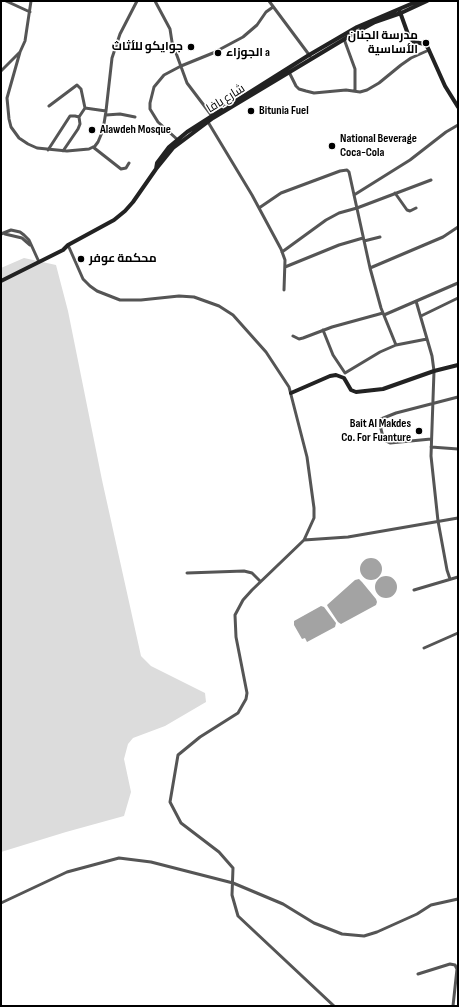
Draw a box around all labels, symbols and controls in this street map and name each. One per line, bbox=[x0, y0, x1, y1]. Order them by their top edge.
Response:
place label: مدرسة الجنان الأساسية bbox=[348, 29, 418, 57]
marker: مدرسة الجنان الأساسية bbox=[421, 38, 431, 48]
place label: جوايكو للأثاث bbox=[112, 40, 183, 54]
marker: جوايكو للأثاث bbox=[186, 42, 196, 52]
place label: الجوزاء a bbox=[226, 46, 270, 60]
marker: الجوزاء a bbox=[213, 48, 223, 58]
street label: شارع يافا bbox=[204, 82, 248, 116]
place label: Bitunia Fuel bbox=[259, 104, 309, 118]
marker: Bitunia Fuel bbox=[246, 106, 256, 116]
place label: Alawdeh Mosque bbox=[100, 123, 171, 137]
marker: Alawdeh Mosque bbox=[87, 125, 97, 135]
place label: National Beverage Coca-Cola bbox=[340, 132, 417, 160]
marker: National Beverage Coca-Cola bbox=[327, 141, 337, 151]
place label: محكمة عوفر bbox=[89, 252, 157, 266]
marker: محكمة عوفر bbox=[76, 254, 86, 264]
place label: Bait Al Makdes Co. For Fuanture bbox=[341, 417, 411, 445]
marker: Bait Al Makdes Co. For Fuanture bbox=[414, 426, 424, 436]

